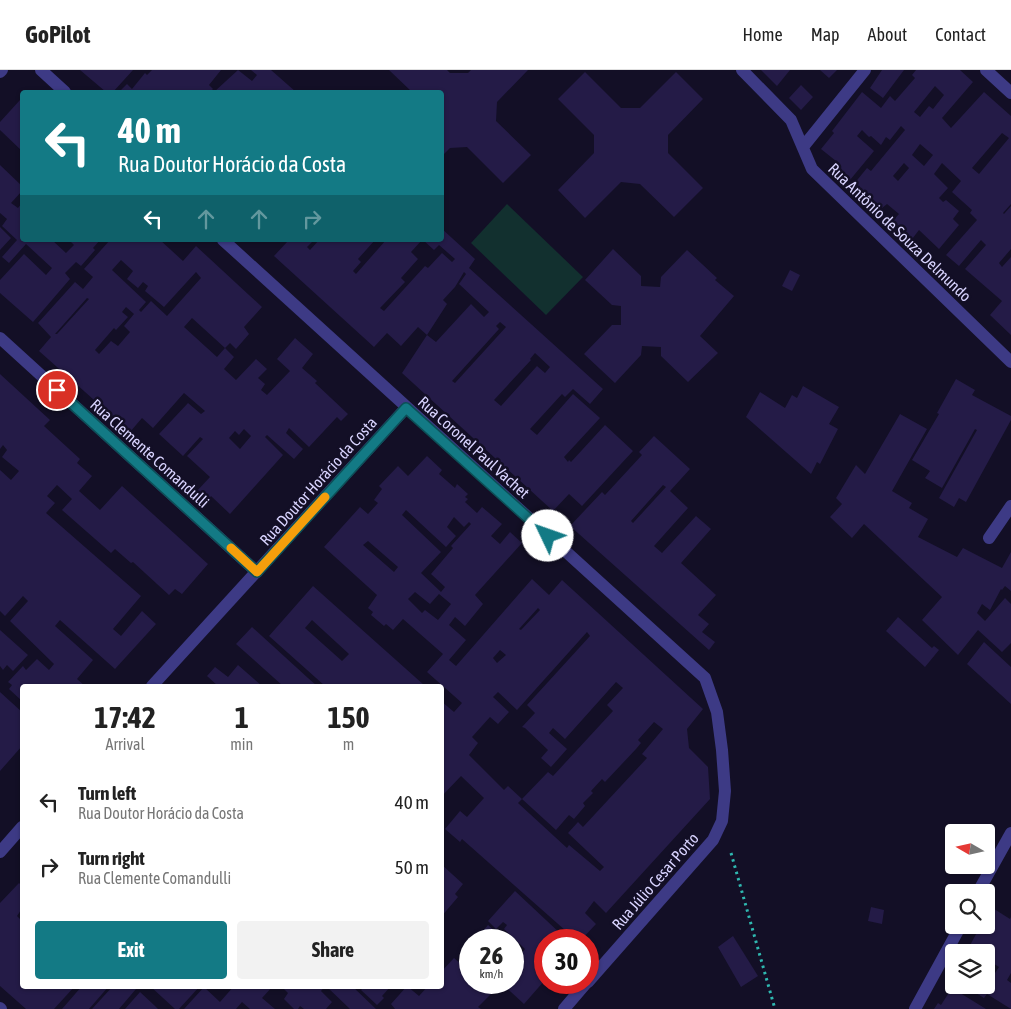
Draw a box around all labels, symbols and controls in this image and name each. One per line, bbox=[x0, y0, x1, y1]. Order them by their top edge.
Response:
text: GoPilot bbox=[25, 21, 90, 48]
text: Home bbox=[743, 24, 783, 45]
text: Map bbox=[811, 24, 840, 45]
text: About bbox=[868, 24, 907, 45]
text: Contact bbox=[935, 24, 986, 45]
icon: left bbox=[35, 110, 100, 175]
text: 40 m bbox=[118, 110, 181, 150]
text: Rua Doutor Horácio da Costa bbox=[118, 151, 346, 177]
street label: Rua Antônio de Souza Delmundo bbox=[825, 159, 975, 305]
icon: left bbox=[139, 205, 167, 233]
icon: ahead bbox=[192, 205, 220, 233]
icon: ahead bbox=[245, 205, 273, 233]
icon: right bbox=[298, 205, 326, 233]
pin bbox=[36, 369, 78, 411]
icon: arrive bbox=[43, 376, 71, 404]
street label: Rua Coronel Paul Vachet bbox=[415, 392, 534, 502]
street label: Rua Clemente Comandulli bbox=[87, 395, 213, 511]
street label: Rua Doutor Horácio da Costa bbox=[256, 413, 380, 549]
position arrow bbox=[521, 509, 573, 561]
text: 17:42 bbox=[94, 700, 156, 734]
text: 1 bbox=[235, 700, 249, 734]
text: 150 bbox=[327, 700, 370, 734]
text: Arrival bbox=[106, 735, 145, 753]
text: min bbox=[230, 735, 253, 753]
text: m bbox=[343, 735, 354, 753]
text: Turn left bbox=[78, 782, 136, 804]
icon: left bbox=[35, 788, 63, 816]
text: 40 m bbox=[395, 791, 429, 813]
text: Rua Doutor Horácio da Costa bbox=[78, 804, 244, 822]
north arrow bbox=[945, 824, 995, 874]
map controls bbox=[945, 824, 995, 994]
street label: Rua Júlio Cesar Porto bbox=[608, 829, 702, 933]
text: Turn right bbox=[78, 847, 145, 869]
icon: right bbox=[35, 853, 63, 881]
text: 50 m bbox=[395, 856, 429, 878]
text: Rua Clemente Comandulli bbox=[78, 869, 231, 887]
button: search bbox=[945, 884, 995, 934]
button: Exit bbox=[35, 921, 227, 979]
button: Share bbox=[237, 921, 429, 979]
speed limit sign: 30 bbox=[534, 929, 599, 994]
text: 26 bbox=[480, 941, 503, 969]
button: layers bbox=[945, 944, 995, 994]
text: km/h bbox=[480, 967, 503, 981]

